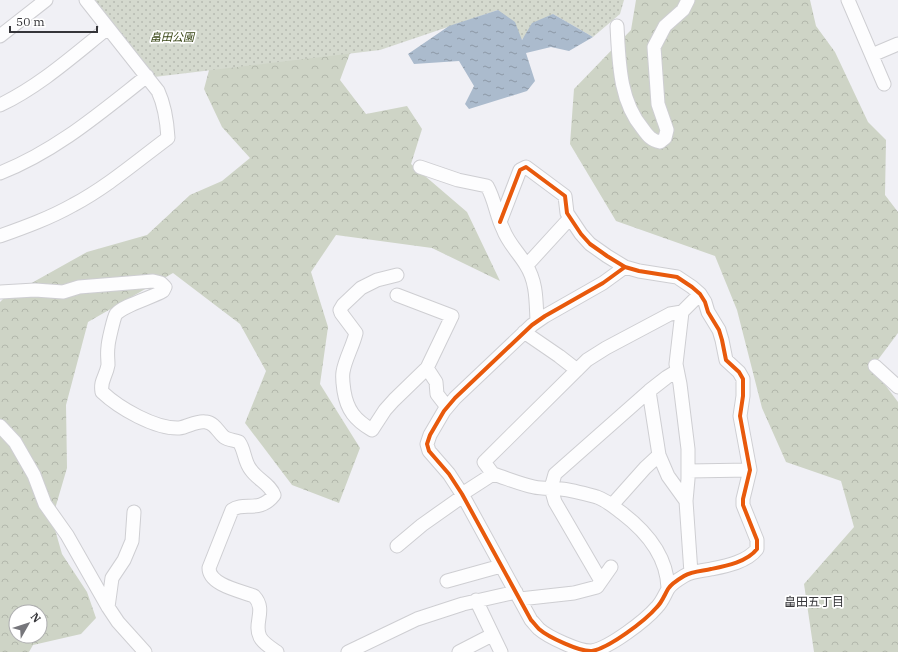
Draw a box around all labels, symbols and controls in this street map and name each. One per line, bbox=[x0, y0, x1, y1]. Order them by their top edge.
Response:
scale bar bbox=[10, 8, 97, 34]
text: 50 m bbox=[16, 14, 45, 29]
park label: 畠田公園 bbox=[150, 30, 196, 44]
district label: 畠田五丁目 bbox=[784, 594, 844, 609]
north arrow bbox=[8, 604, 48, 644]
text: N bbox=[28, 610, 44, 626]

